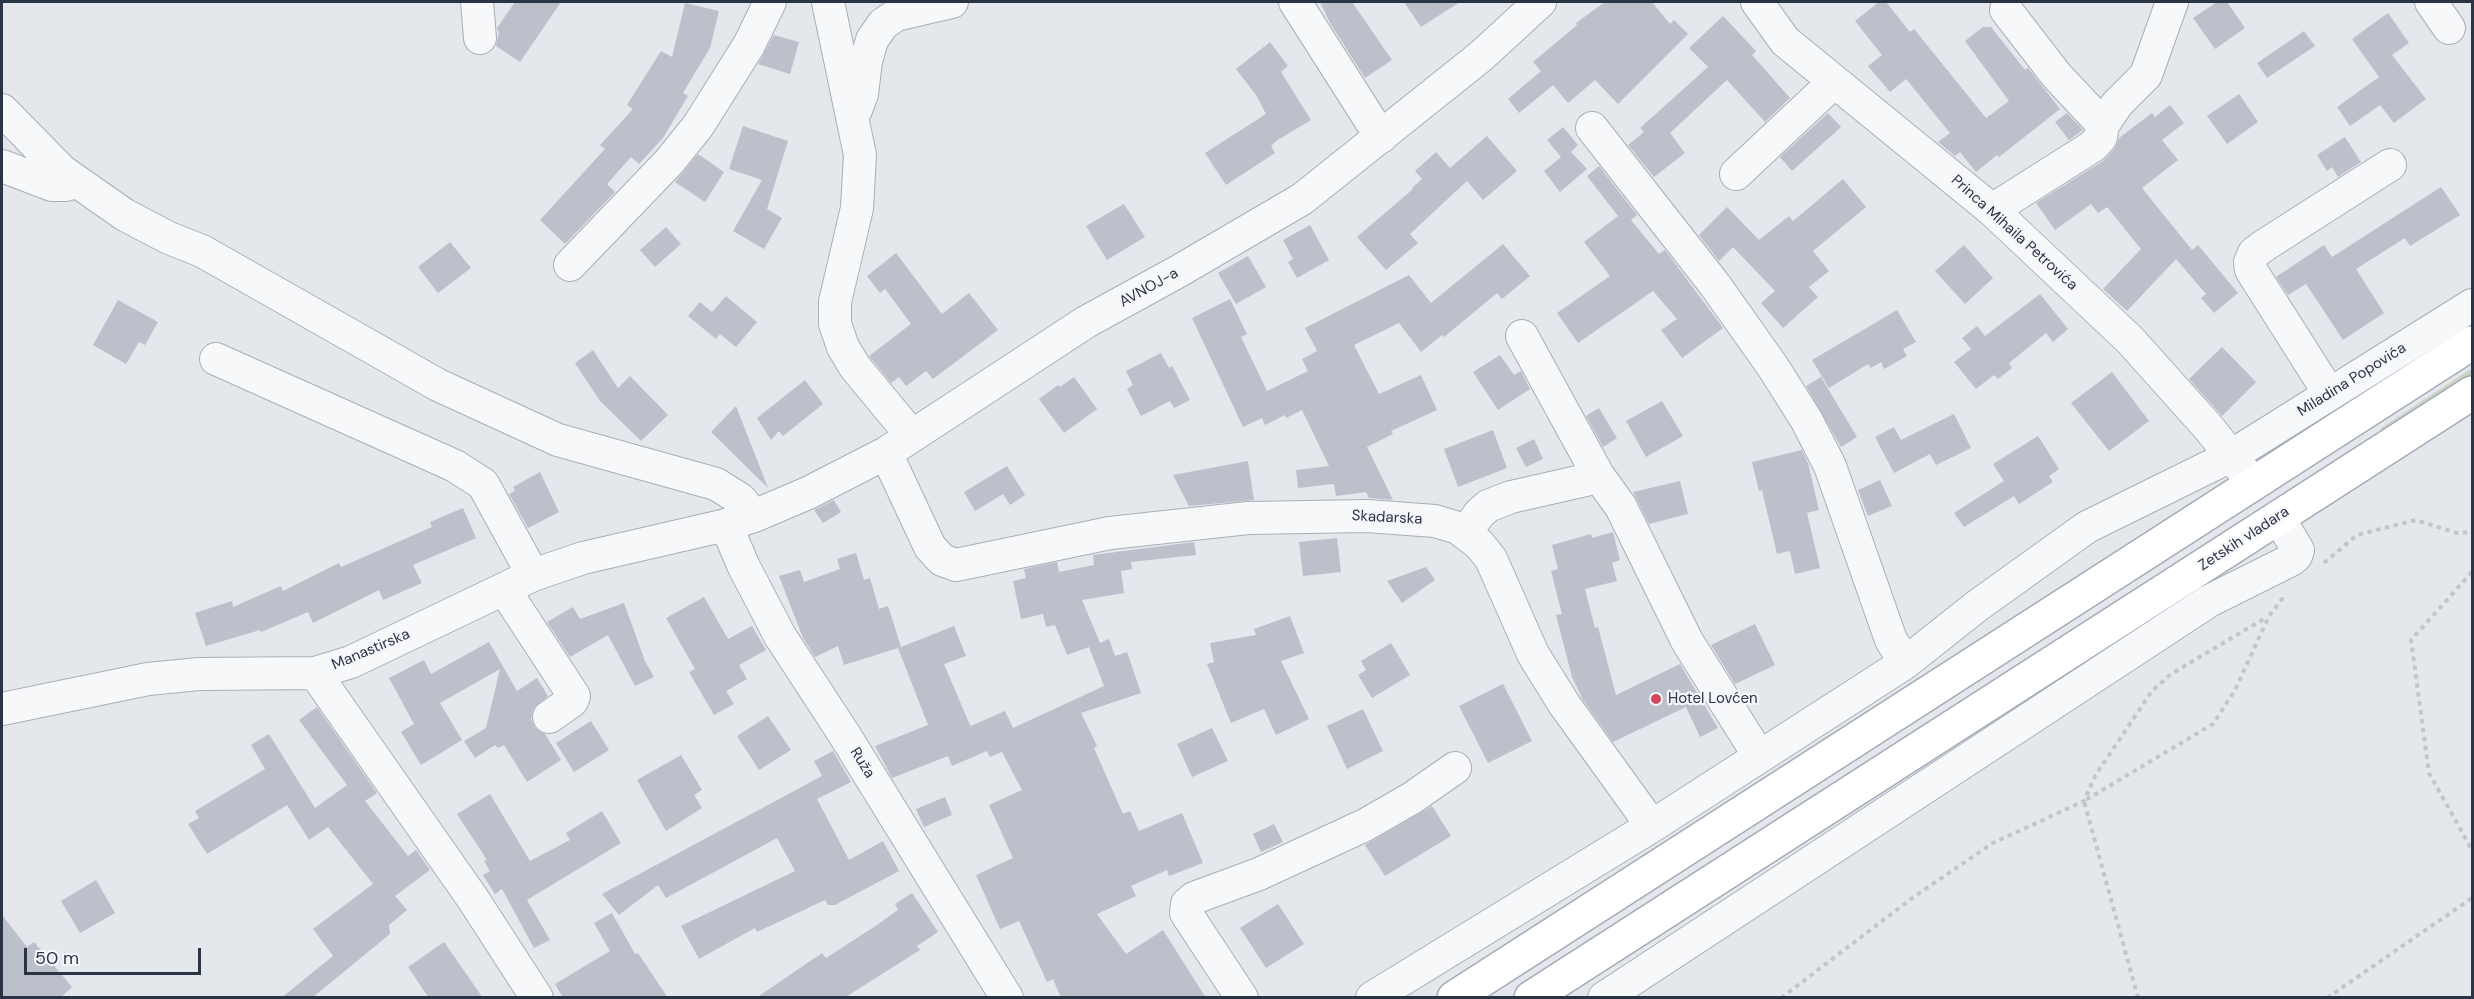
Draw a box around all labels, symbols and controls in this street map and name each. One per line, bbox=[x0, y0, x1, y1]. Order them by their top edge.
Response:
street label: Princa Mihaila Petrovića bbox=[1947, 172, 2081, 294]
street label: AVNOJ-a bbox=[1117, 265, 1181, 311]
street label: Miladina Popovića bbox=[2294, 339, 2410, 421]
street label: Zetskih vladara bbox=[2195, 503, 2293, 575]
street label: Skadarska bbox=[1351, 507, 1423, 529]
street label: Manastirska bbox=[329, 626, 413, 674]
place label: Hotel Lovćen bbox=[1668, 690, 1758, 708]
marker: Hotel Lovćen bbox=[1649, 692, 1663, 706]
street label: Ruža bbox=[846, 744, 878, 782]
scale bar bbox=[27, 936, 204, 974]
text: 50 m bbox=[35, 946, 79, 970]

